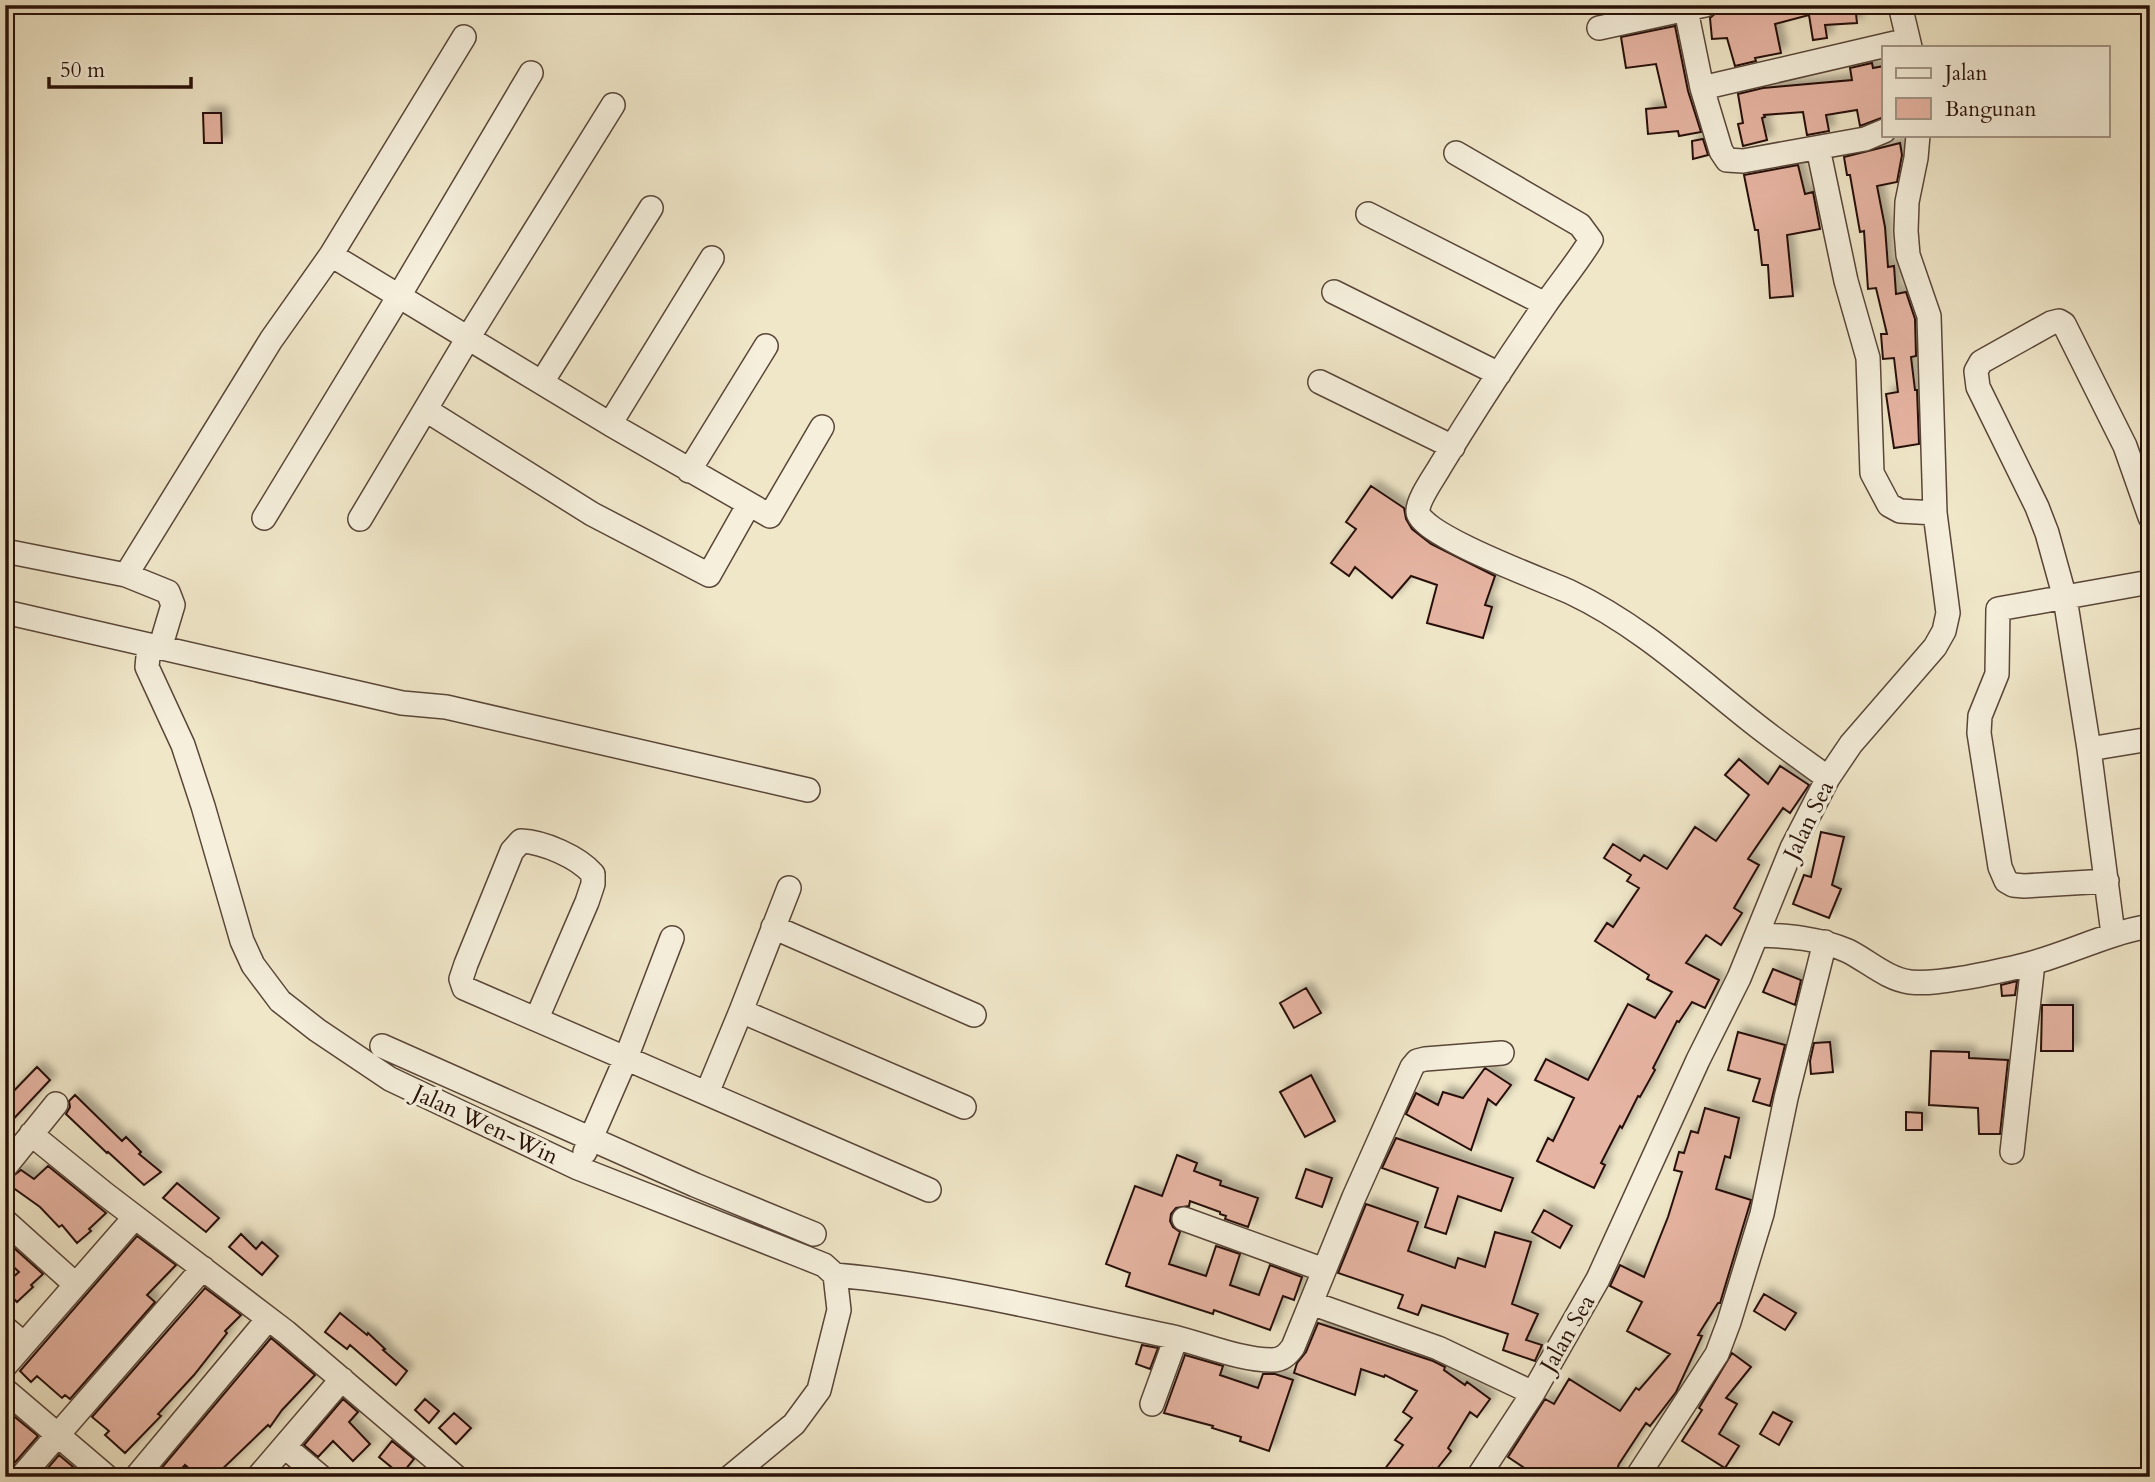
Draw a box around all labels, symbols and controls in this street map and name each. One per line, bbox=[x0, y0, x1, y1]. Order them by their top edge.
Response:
scale bar bbox=[49, 46, 191, 90]
legend bbox=[1882, 46, 2110, 136]
text: 50 m bbox=[60, 56, 105, 85]
text: Jalan bbox=[1942, 59, 1988, 88]
text: Bangunan bbox=[1945, 95, 2037, 124]
street label: Jalan Sea bbox=[1775, 775, 1841, 868]
street label: Jalan Wen-Win bbox=[405, 1076, 563, 1172]
street label: Jalan Sea bbox=[1531, 1289, 1602, 1380]

